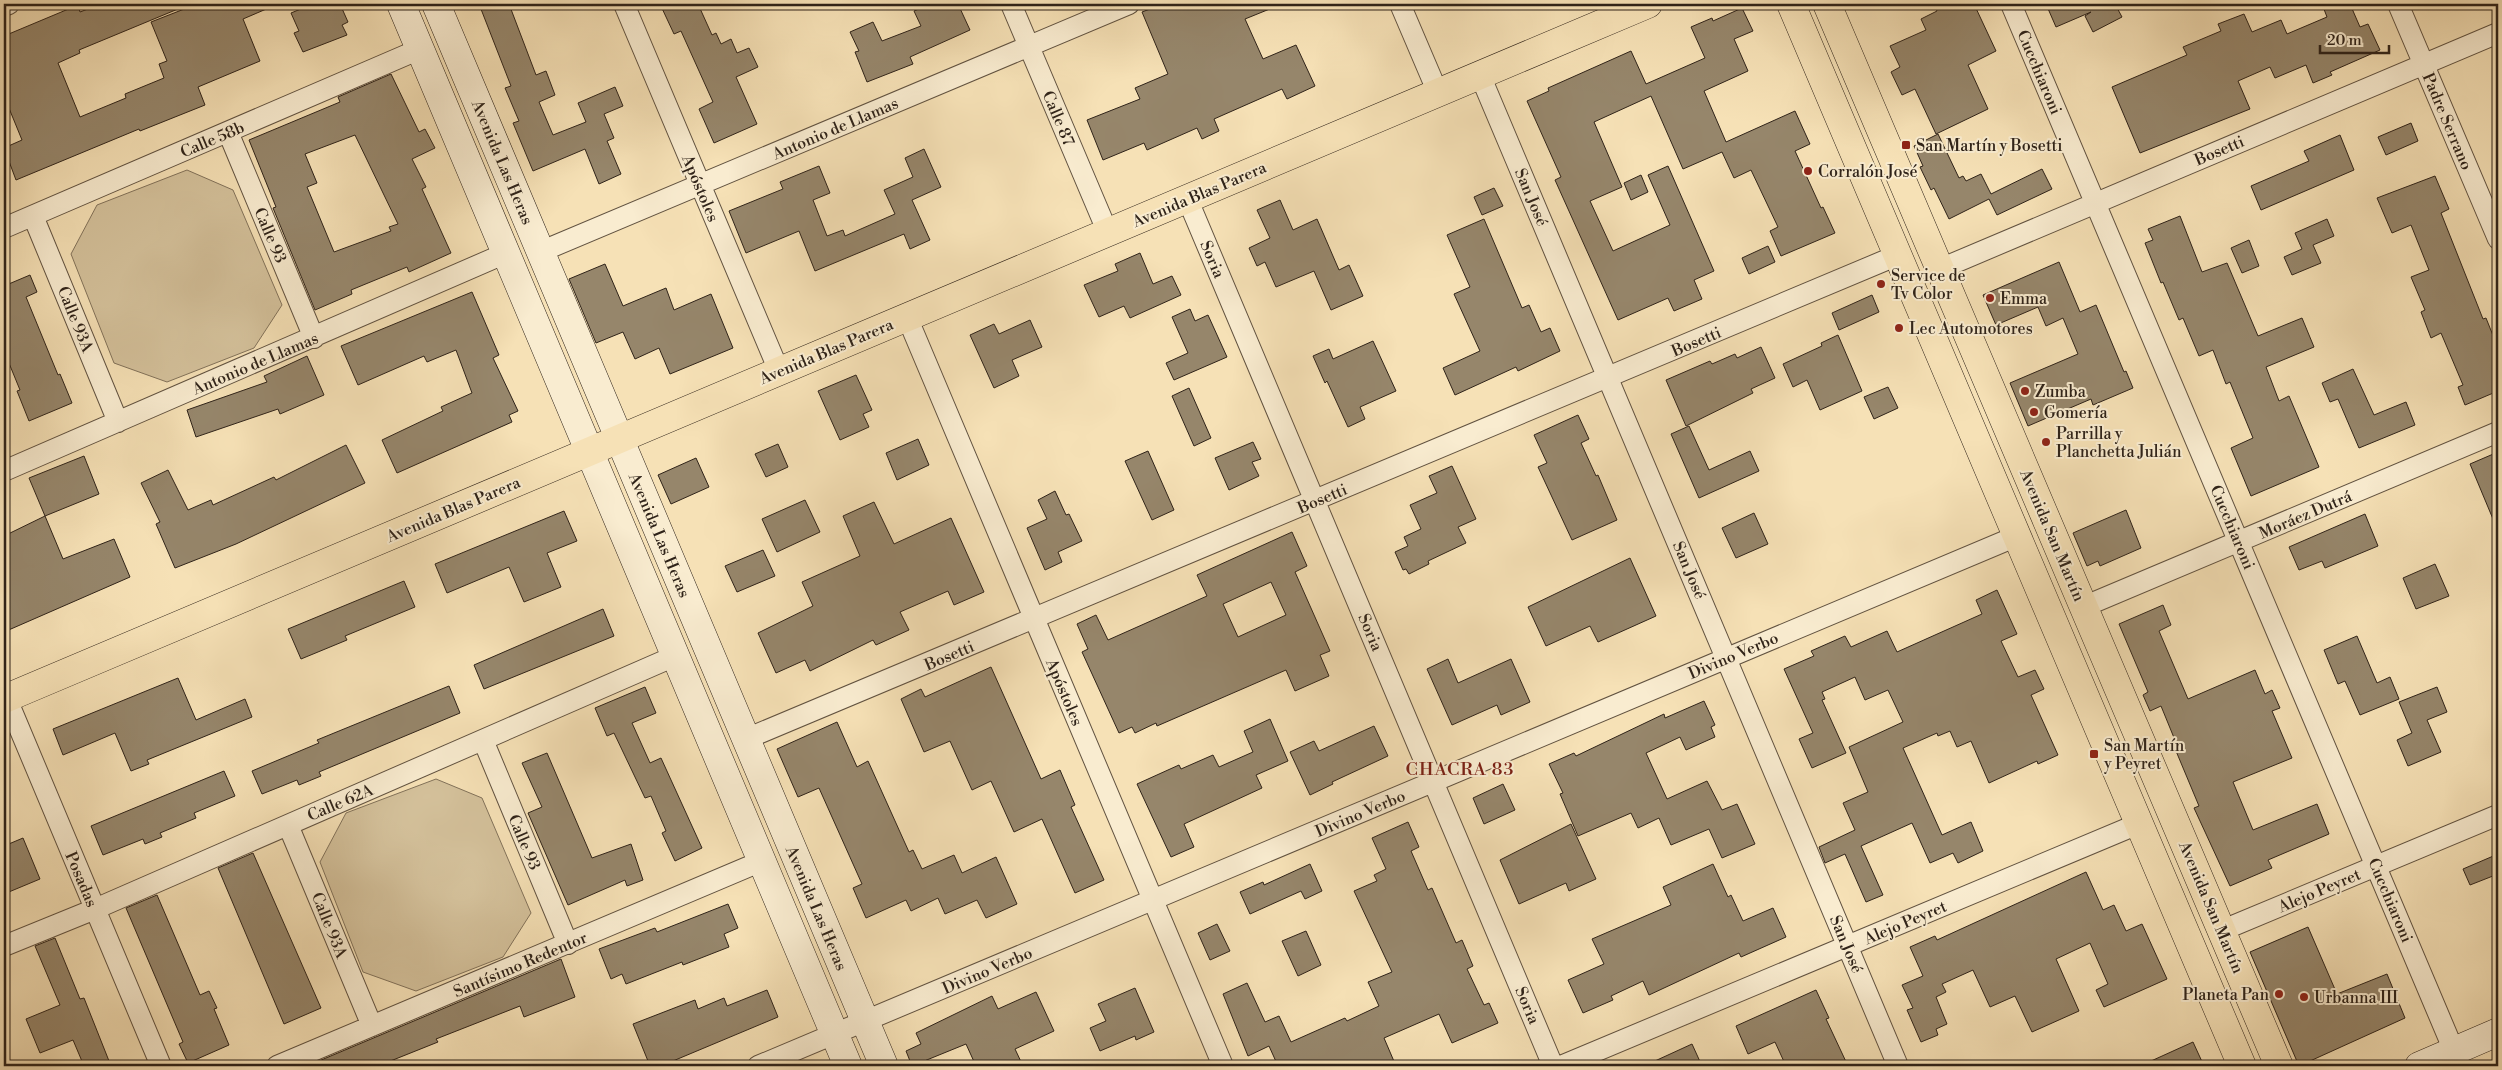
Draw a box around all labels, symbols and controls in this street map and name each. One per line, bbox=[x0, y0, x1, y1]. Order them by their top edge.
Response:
scale bar bbox=[2320, 22, 2388, 54]
street label: Cucchiaroni bbox=[2012, 27, 2066, 118]
text: 20 m bbox=[2327, 31, 2362, 50]
street label: Padre Serrano bbox=[2418, 70, 2476, 173]
street label: Calle 87 bbox=[1038, 88, 1079, 149]
street label: Antonio de Llamas bbox=[768, 93, 901, 165]
street label: Avenida Las Heras bbox=[466, 96, 537, 228]
street label: Calle 58b bbox=[177, 117, 247, 162]
street label: Bosetti bbox=[2191, 132, 2247, 171]
place label: San Martín y Bosetti bbox=[1916, 136, 2063, 156]
marker: San Martín y Bosetti bbox=[1900, 139, 1912, 151]
street label: Apóstoles bbox=[677, 151, 723, 225]
street label: Avenida Blas Parera bbox=[1128, 157, 1270, 233]
place label: Corralón José bbox=[1818, 162, 1918, 182]
street label: San José bbox=[1510, 165, 1552, 229]
marker: Corralón José bbox=[1802, 165, 1814, 177]
street label: Calle 93 bbox=[249, 205, 291, 266]
street label: Soria bbox=[1195, 238, 1229, 282]
place label: Service de Tv Color bbox=[1891, 266, 1966, 304]
marker: Service de Tv Color bbox=[1875, 278, 1887, 290]
street label: Calle 93A bbox=[53, 283, 98, 356]
place label: Emma bbox=[2000, 289, 2048, 309]
marker: Emma bbox=[1984, 292, 1996, 304]
street label: Avenida Blas Parera bbox=[755, 314, 897, 390]
place label: Lec Automotores bbox=[1909, 319, 2033, 339]
marker: Lec Automotores bbox=[1893, 322, 1905, 334]
street label: Bosetti bbox=[1668, 323, 1724, 362]
street label: Antonio de Llamas bbox=[188, 328, 321, 400]
place label: Zumba bbox=[2035, 382, 2087, 402]
marker: Zumba bbox=[2019, 385, 2031, 397]
place label: Gomería bbox=[2044, 403, 2108, 423]
marker: Gomería bbox=[2028, 406, 2040, 418]
place label: Parrilla y Planchetta Julián bbox=[2056, 424, 2182, 462]
marker: Parrilla y Planchetta Julián bbox=[2040, 436, 2052, 448]
street label: Avenida San Martín bbox=[2015, 465, 2089, 605]
street label: Avenida Las Heras bbox=[623, 469, 694, 601]
street label: Avenida Blas Parera bbox=[382, 472, 524, 548]
street label: Bosetti bbox=[1294, 480, 1350, 519]
street label: Cucchiaroni bbox=[2205, 482, 2259, 573]
street label: Moráez Dutrá bbox=[2256, 486, 2356, 544]
street label: San José bbox=[1668, 538, 1710, 602]
street label: Soria bbox=[1353, 611, 1387, 655]
street label: Divino Verbo bbox=[1685, 628, 1781, 684]
street label: Bosetti bbox=[921, 637, 977, 676]
street label: Apóstoles bbox=[1041, 655, 1087, 729]
place label: San Martín y Peyret bbox=[2103, 736, 2185, 774]
marker: San Martín y Peyret bbox=[2088, 748, 2100, 760]
district label: CHACRA 83 bbox=[1406, 758, 1514, 781]
street label: Calle 62A bbox=[304, 780, 377, 826]
street label: Divino Verbo bbox=[1312, 786, 1408, 842]
street label: Calle 93 bbox=[503, 812, 545, 873]
street label: Avenida San Martín bbox=[2174, 837, 2248, 977]
street label: Avenida Las Heras bbox=[780, 842, 851, 974]
street label: Posadas bbox=[61, 849, 102, 910]
street label: Cucchiaroni bbox=[2363, 855, 2417, 946]
street label: Alejo Peyret bbox=[2274, 864, 2364, 918]
street label: Calle 93A bbox=[307, 889, 352, 962]
street label: Alejo Peyret bbox=[1860, 896, 1950, 950]
street label: San José bbox=[1825, 912, 1867, 976]
street label: Santísimo Redentor bbox=[450, 928, 590, 1002]
street label: Divino Verbo bbox=[939, 943, 1035, 999]
street label: Soria bbox=[1510, 984, 1544, 1028]
place label: Planeta Pan bbox=[2183, 985, 2269, 1005]
marker: Planeta Pan bbox=[2273, 988, 2285, 1000]
place label: Urbanna III bbox=[2314, 988, 2398, 1008]
marker: Urbanna III bbox=[2298, 991, 2310, 1003]

